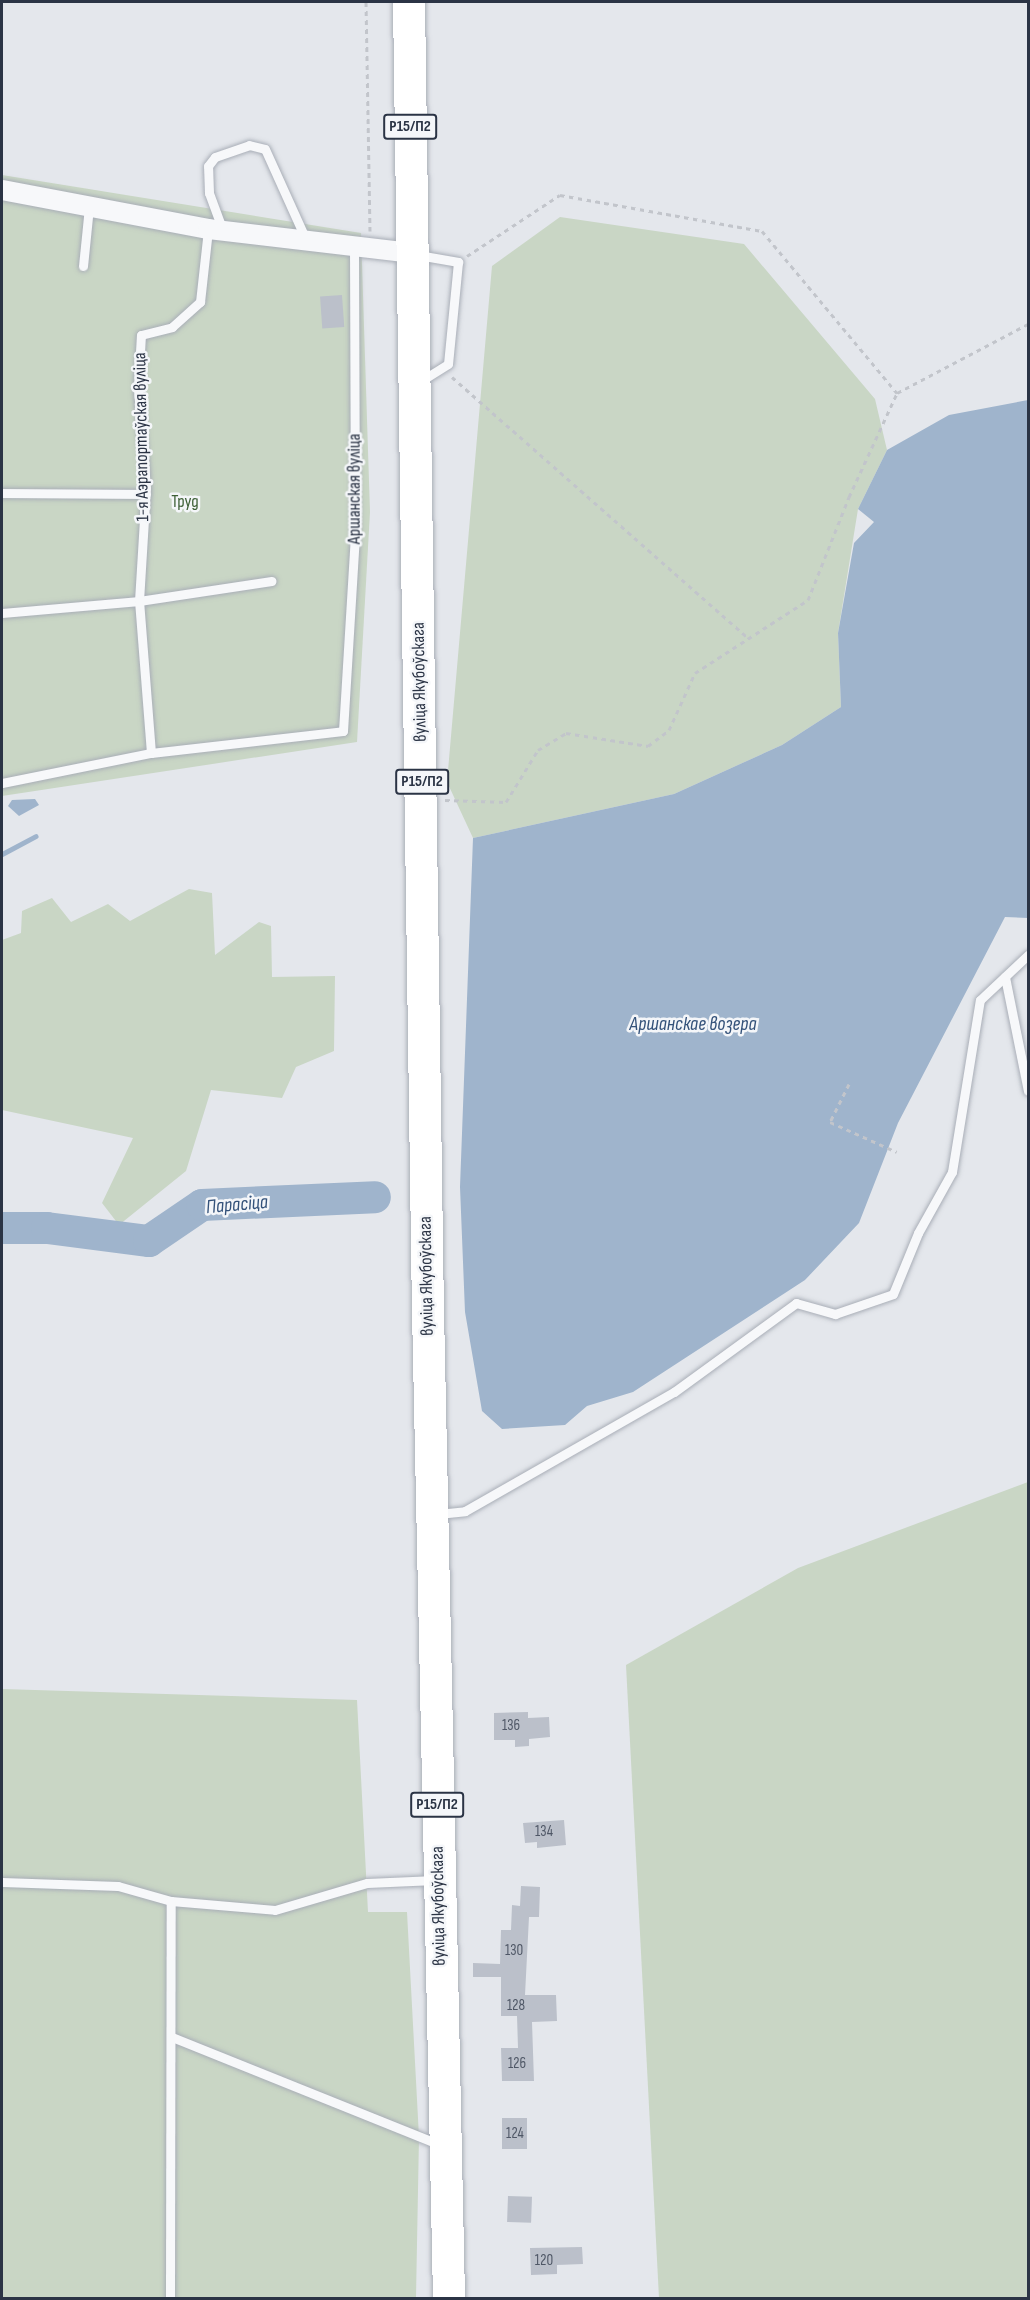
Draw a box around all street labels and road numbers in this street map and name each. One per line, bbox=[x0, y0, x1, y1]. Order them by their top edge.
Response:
road number: Р15/П2 bbox=[383, 114, 437, 140]
street label: 1-я Аэрапортаўская вуліца bbox=[130, 352, 154, 522]
street label: Аршанская вуліца bbox=[344, 434, 366, 544]
street label: вуліца Якубоўскага bbox=[408, 622, 432, 742]
road number: Р15/П2 bbox=[395, 769, 449, 795]
street label: вуліца Якубоўскага bbox=[415, 1216, 439, 1336]
road number: Р15/П2 bbox=[410, 1792, 464, 1818]
street label: вуліца Якубоўскага bbox=[427, 1846, 451, 1966]

